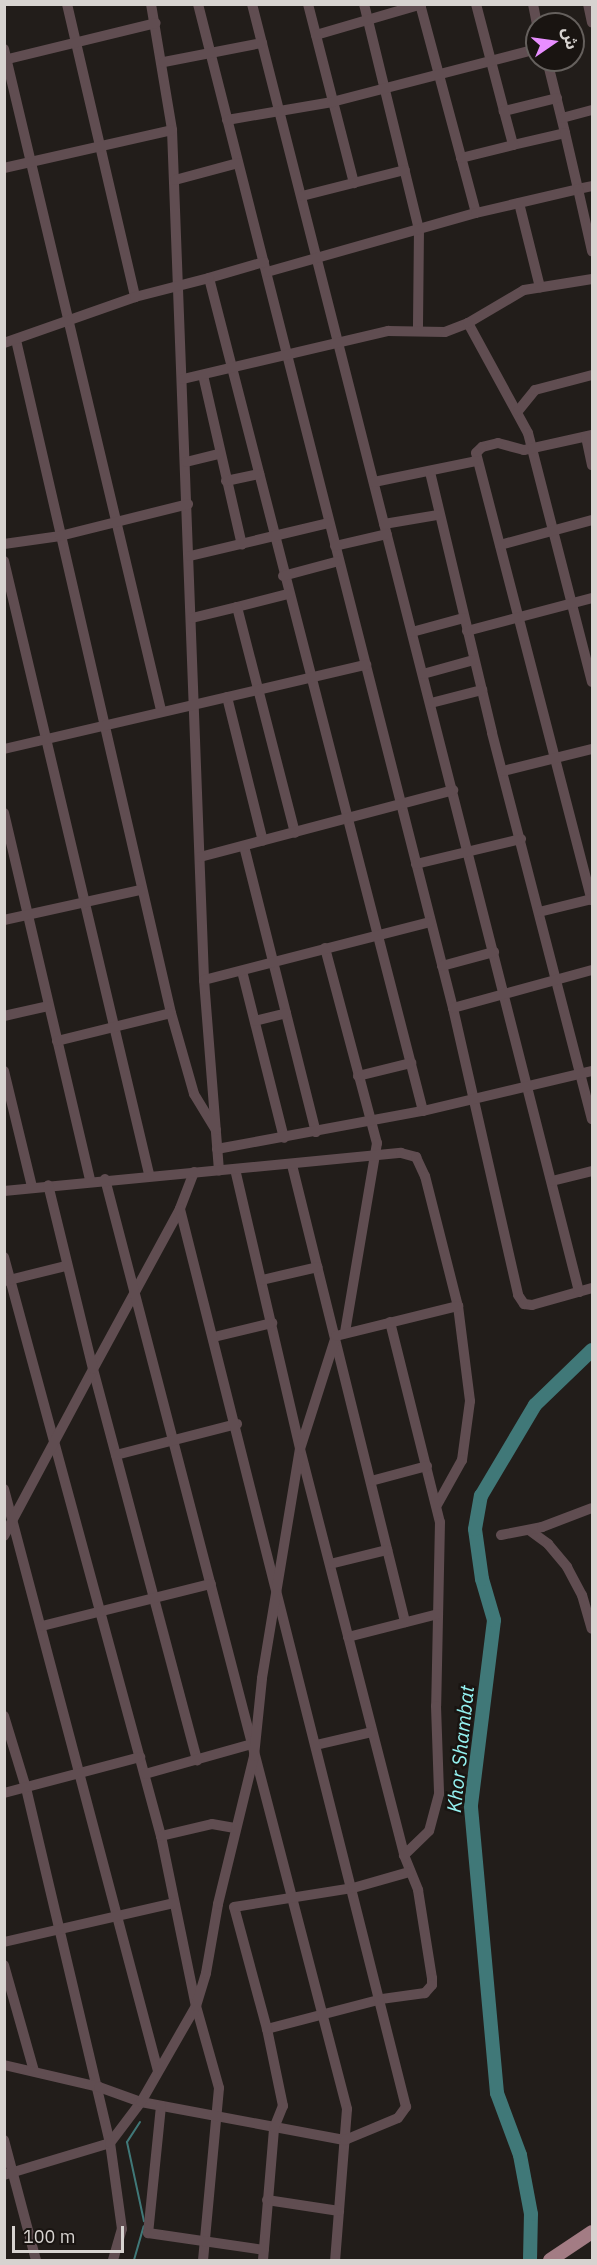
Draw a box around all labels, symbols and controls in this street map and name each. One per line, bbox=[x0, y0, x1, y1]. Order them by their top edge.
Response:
north arrow bbox=[525, 12, 585, 72]
text: ش bbox=[558, 25, 583, 51]
water label: Khor Shambat bbox=[441, 1684, 479, 1814]
scale bar bbox=[15, 2214, 128, 2252]
text: 100 m bbox=[23, 2225, 75, 2248]

